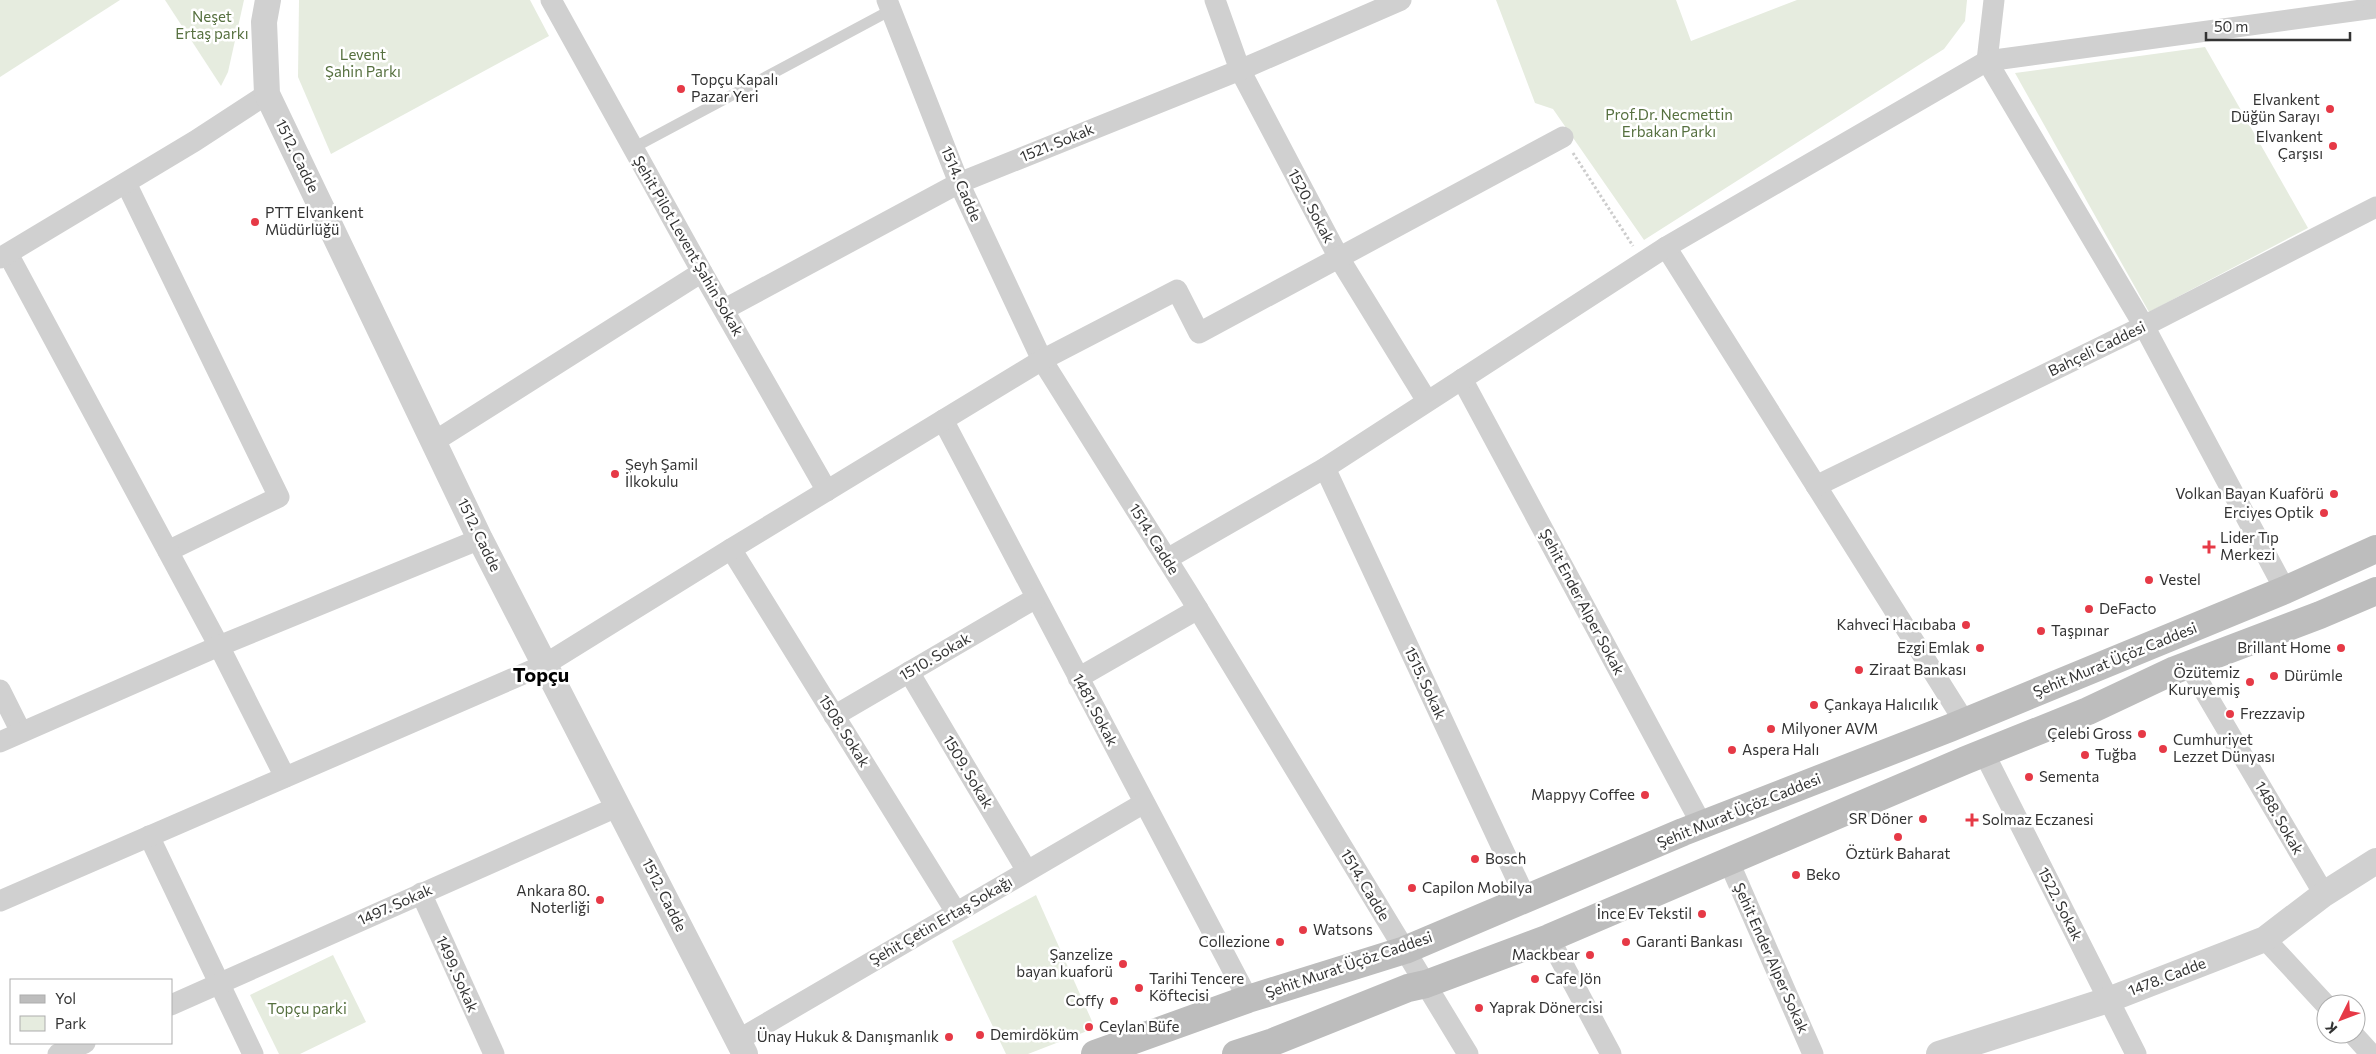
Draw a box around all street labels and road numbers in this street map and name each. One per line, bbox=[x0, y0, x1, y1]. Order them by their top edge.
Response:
street label: 1512. Cadde bbox=[272, 116, 323, 195]
street label: 1521. Sokak bbox=[1017, 119, 1096, 165]
street label: 1514. Cadde bbox=[938, 143, 986, 224]
street label: Şehit Pilot Levent Şahin Sokak bbox=[630, 152, 748, 339]
street label: 1520. Sokak bbox=[1285, 165, 1339, 246]
street label: Bahçeli Caddesi bbox=[2045, 317, 2148, 379]
street label: 1512. Cadde bbox=[454, 495, 505, 574]
street label: 1514. Cadde bbox=[1126, 500, 1184, 577]
street label: Şehit Ender Alper Sokak bbox=[1537, 525, 1629, 678]
street label: Şehit Murat Üçöz Caddesi bbox=[2030, 618, 2199, 700]
street label: 1510. Sokak bbox=[896, 629, 973, 684]
street label: 1515. Sokak bbox=[1401, 643, 1451, 722]
street label: 1481. Sokak bbox=[1069, 670, 1122, 749]
street label: 1508. Sokak bbox=[816, 691, 874, 770]
street label: 1509. Sokak bbox=[940, 732, 998, 811]
street label: Şehit Murat Üçöz Caddesi bbox=[1654, 769, 1823, 851]
street label: 1488. Sokak bbox=[2252, 778, 2308, 857]
street label: 1514. Cadde bbox=[1338, 846, 1394, 924]
street label: 1512. Cadde bbox=[639, 855, 691, 934]
street label: 1522. Sokak bbox=[2035, 864, 2087, 943]
street label: Şehit Çetin Ertaş Sokağı bbox=[866, 872, 1015, 968]
street label: 1497. Sokak bbox=[355, 880, 435, 929]
street label: Şehit Ender Alper Sokak bbox=[1731, 880, 1813, 1036]
street label: Şehit Murat Üçöz Caddesi bbox=[1263, 927, 1434, 1001]
street label: 1499. Sokak bbox=[433, 933, 483, 1015]
street label: 1478. Cadde bbox=[2125, 953, 2208, 999]

